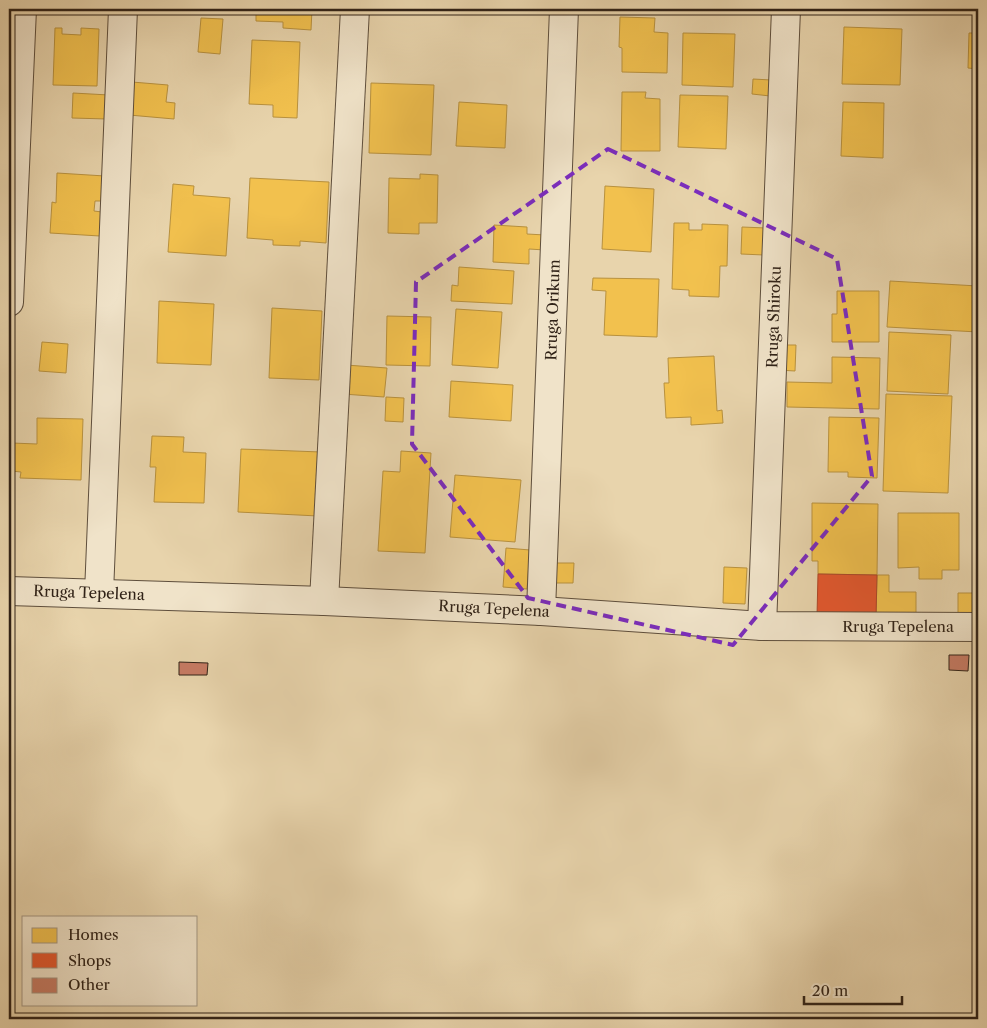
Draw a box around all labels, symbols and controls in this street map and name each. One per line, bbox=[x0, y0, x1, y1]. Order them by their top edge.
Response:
street label: Rruga Orikum bbox=[541, 259, 564, 361]
street label: Rruga Shiroku bbox=[762, 266, 785, 368]
street label: Rruga Tepelena bbox=[33, 581, 145, 604]
street label: Rruga Tepelena bbox=[438, 596, 550, 621]
street label: Rruga Tepelena bbox=[842, 617, 954, 636]
legend bbox=[22, 916, 198, 1006]
text: Homes bbox=[68, 925, 119, 944]
text: Shops bbox=[68, 951, 111, 970]
scale bar bbox=[804, 973, 902, 1005]
text: Other bbox=[68, 975, 111, 994]
text: 20 m bbox=[812, 981, 848, 1000]

